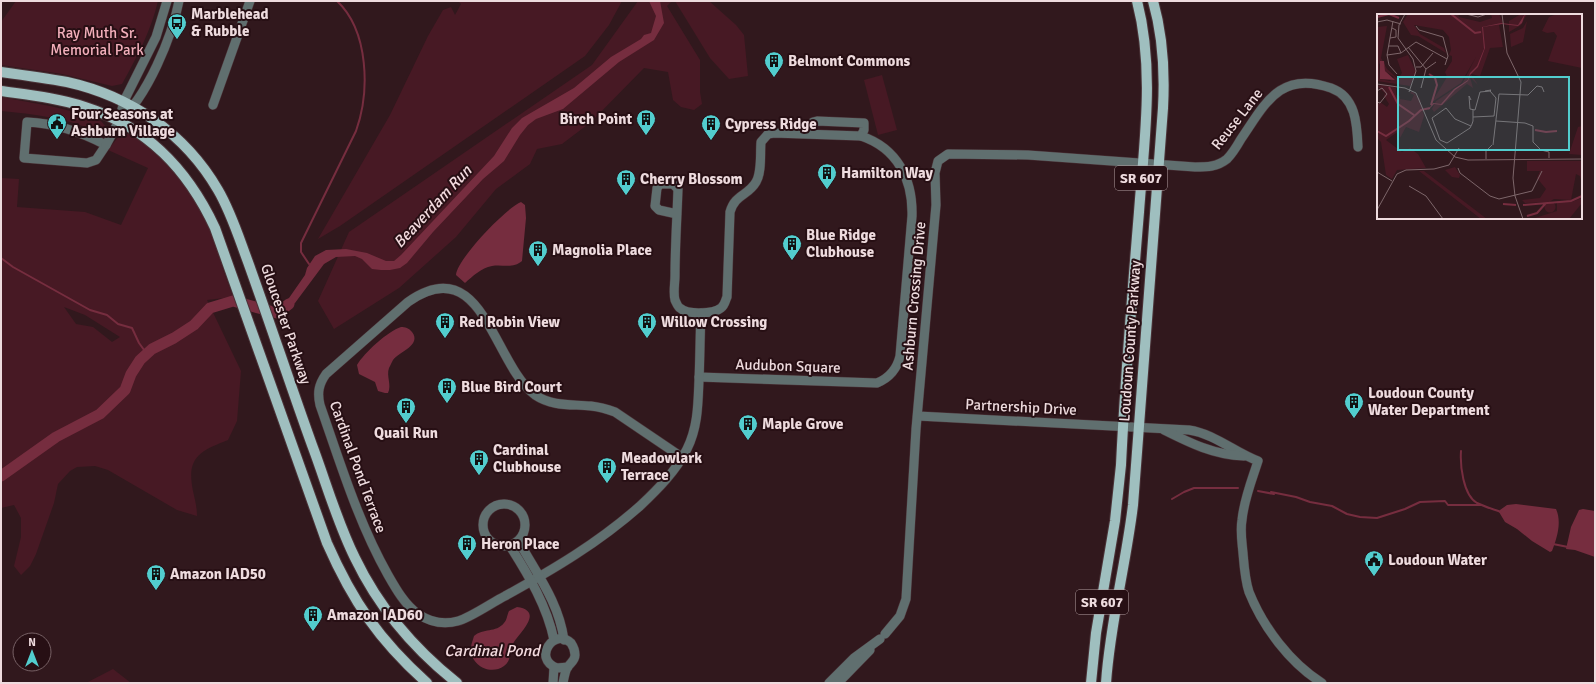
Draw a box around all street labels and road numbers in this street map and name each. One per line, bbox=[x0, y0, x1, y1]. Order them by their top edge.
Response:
street label: Reuse Lane bbox=[1207, 85, 1267, 153]
road number: SR 607 bbox=[1115, 166, 1167, 190]
street label: Ashburn Crossing Drive bbox=[899, 221, 929, 371]
street label: Loudoun County Parkway bbox=[1115, 260, 1145, 422]
street label: Gloucester Parkway bbox=[257, 261, 315, 387]
street label: Audubon Square bbox=[735, 355, 841, 377]
street label: Partnership Drive bbox=[965, 395, 1077, 419]
street label: Cardinal Pond Terrace bbox=[326, 398, 390, 536]
road number: SR 607 bbox=[1076, 590, 1128, 614]

